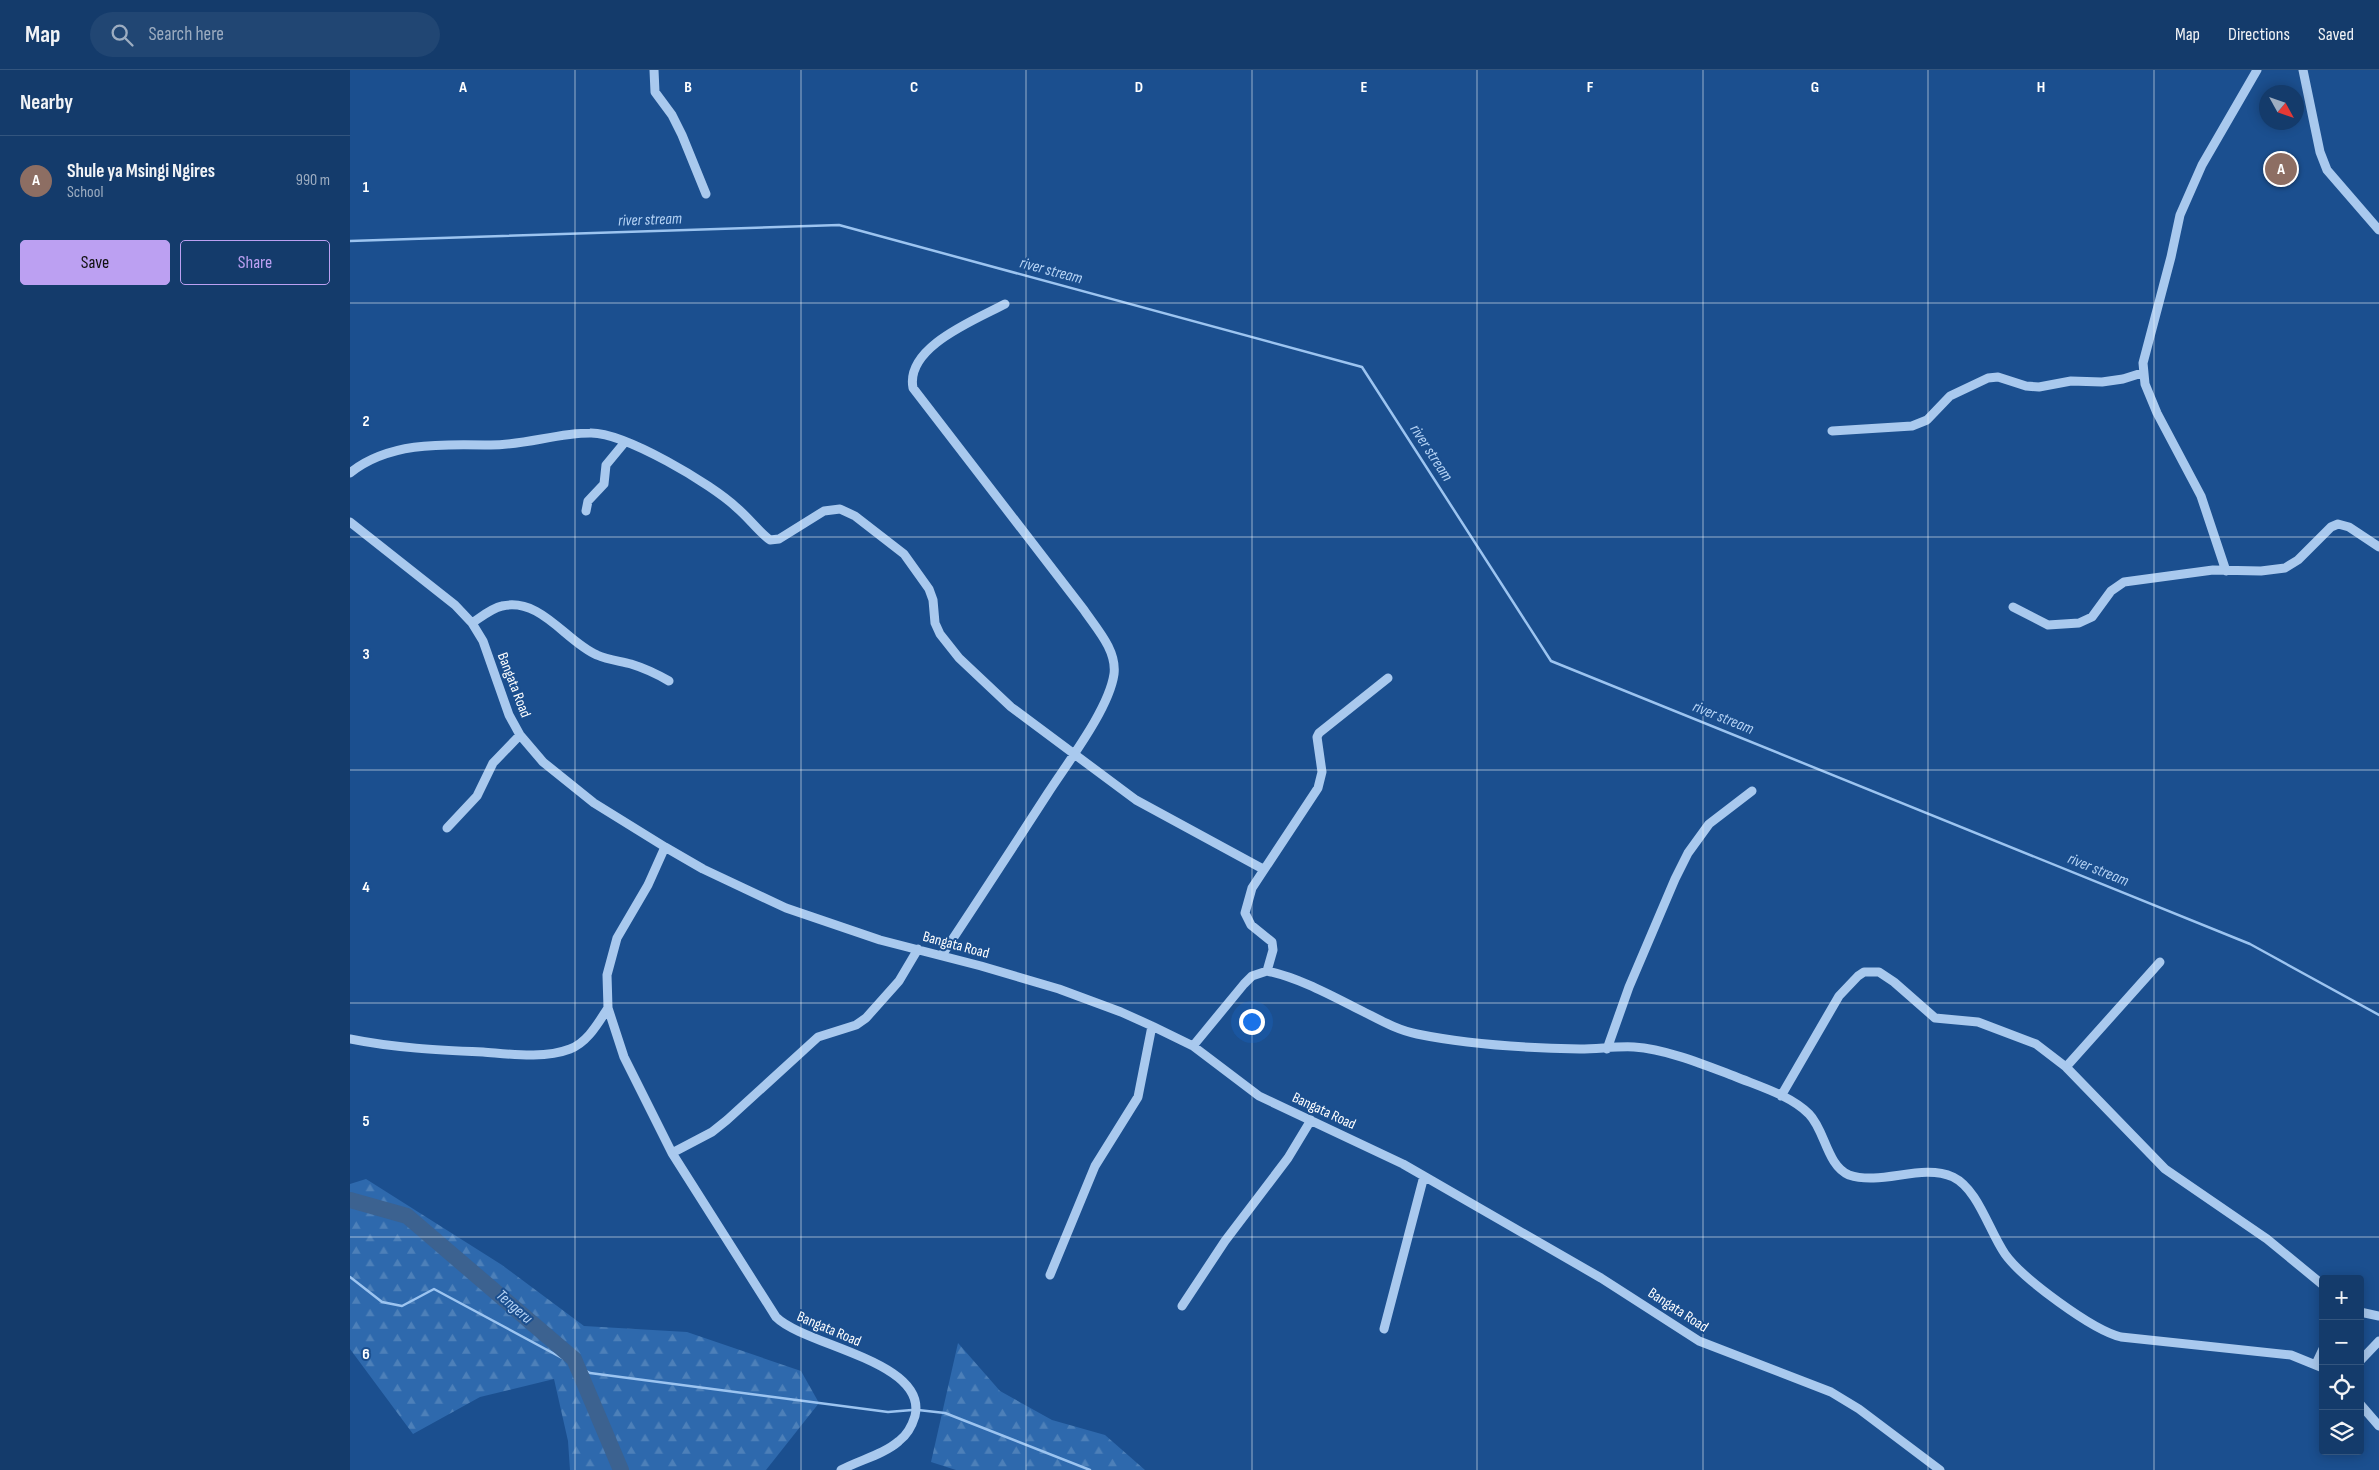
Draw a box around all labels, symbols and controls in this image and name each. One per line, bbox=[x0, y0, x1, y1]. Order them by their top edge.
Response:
search box bbox=[90, 12, 440, 57]
text: Map bbox=[25, 20, 60, 49]
icon: search bbox=[108, 21, 136, 49]
text: Search here bbox=[148, 23, 224, 46]
text: Map bbox=[2175, 24, 2200, 45]
text: Directions bbox=[2228, 24, 2290, 45]
text: Saved bbox=[2318, 24, 2354, 45]
text: A bbox=[458, 78, 467, 97]
text: B bbox=[684, 78, 692, 97]
text: C bbox=[910, 78, 918, 97]
text: D bbox=[1135, 78, 1143, 97]
text: E bbox=[1361, 78, 1368, 97]
text: F bbox=[1587, 78, 1594, 97]
text: G bbox=[1811, 78, 1819, 97]
text: H bbox=[2037, 78, 2045, 97]
north arrow bbox=[2259, 85, 2304, 130]
text: Nearby bbox=[20, 90, 73, 115]
pin: A bbox=[2265, 150, 2297, 188]
text: Shule ya Msingi Ngires bbox=[67, 160, 215, 183]
text: A bbox=[32, 171, 40, 190]
text: 990 m bbox=[296, 171, 330, 190]
text: 1 bbox=[363, 178, 370, 197]
text: School bbox=[67, 183, 103, 202]
water label: river stream bbox=[618, 209, 682, 231]
button: Save bbox=[20, 240, 170, 285]
button: Share bbox=[180, 240, 330, 285]
water label: river stream bbox=[1018, 254, 1084, 288]
text: 2 bbox=[362, 412, 370, 431]
water label: river stream bbox=[1406, 421, 1456, 485]
text: 3 bbox=[362, 645, 370, 664]
street label: Bangata Road bbox=[493, 650, 535, 720]
water label: river stream bbox=[1690, 697, 1756, 739]
water label: river stream bbox=[2065, 849, 2131, 891]
text: 4 bbox=[362, 878, 370, 897]
street label: Bangata Road bbox=[921, 927, 991, 963]
your location bbox=[1239, 1009, 1265, 1035]
street label: Bangata Road bbox=[1289, 1088, 1359, 1134]
text: 5 bbox=[362, 1112, 370, 1131]
map controls bbox=[2319, 1275, 2364, 1455]
button: + bbox=[2319, 1275, 2364, 1320]
street label: Bangata Road bbox=[1644, 1283, 1712, 1337]
water label: Tengeru bbox=[492, 1286, 536, 1328]
street label: Bangata Road bbox=[794, 1307, 864, 1351]
button: − bbox=[2319, 1320, 2364, 1365]
text: 6 bbox=[362, 1345, 370, 1364]
button: locate bbox=[2319, 1365, 2364, 1410]
button: layers bbox=[2319, 1410, 2364, 1455]

